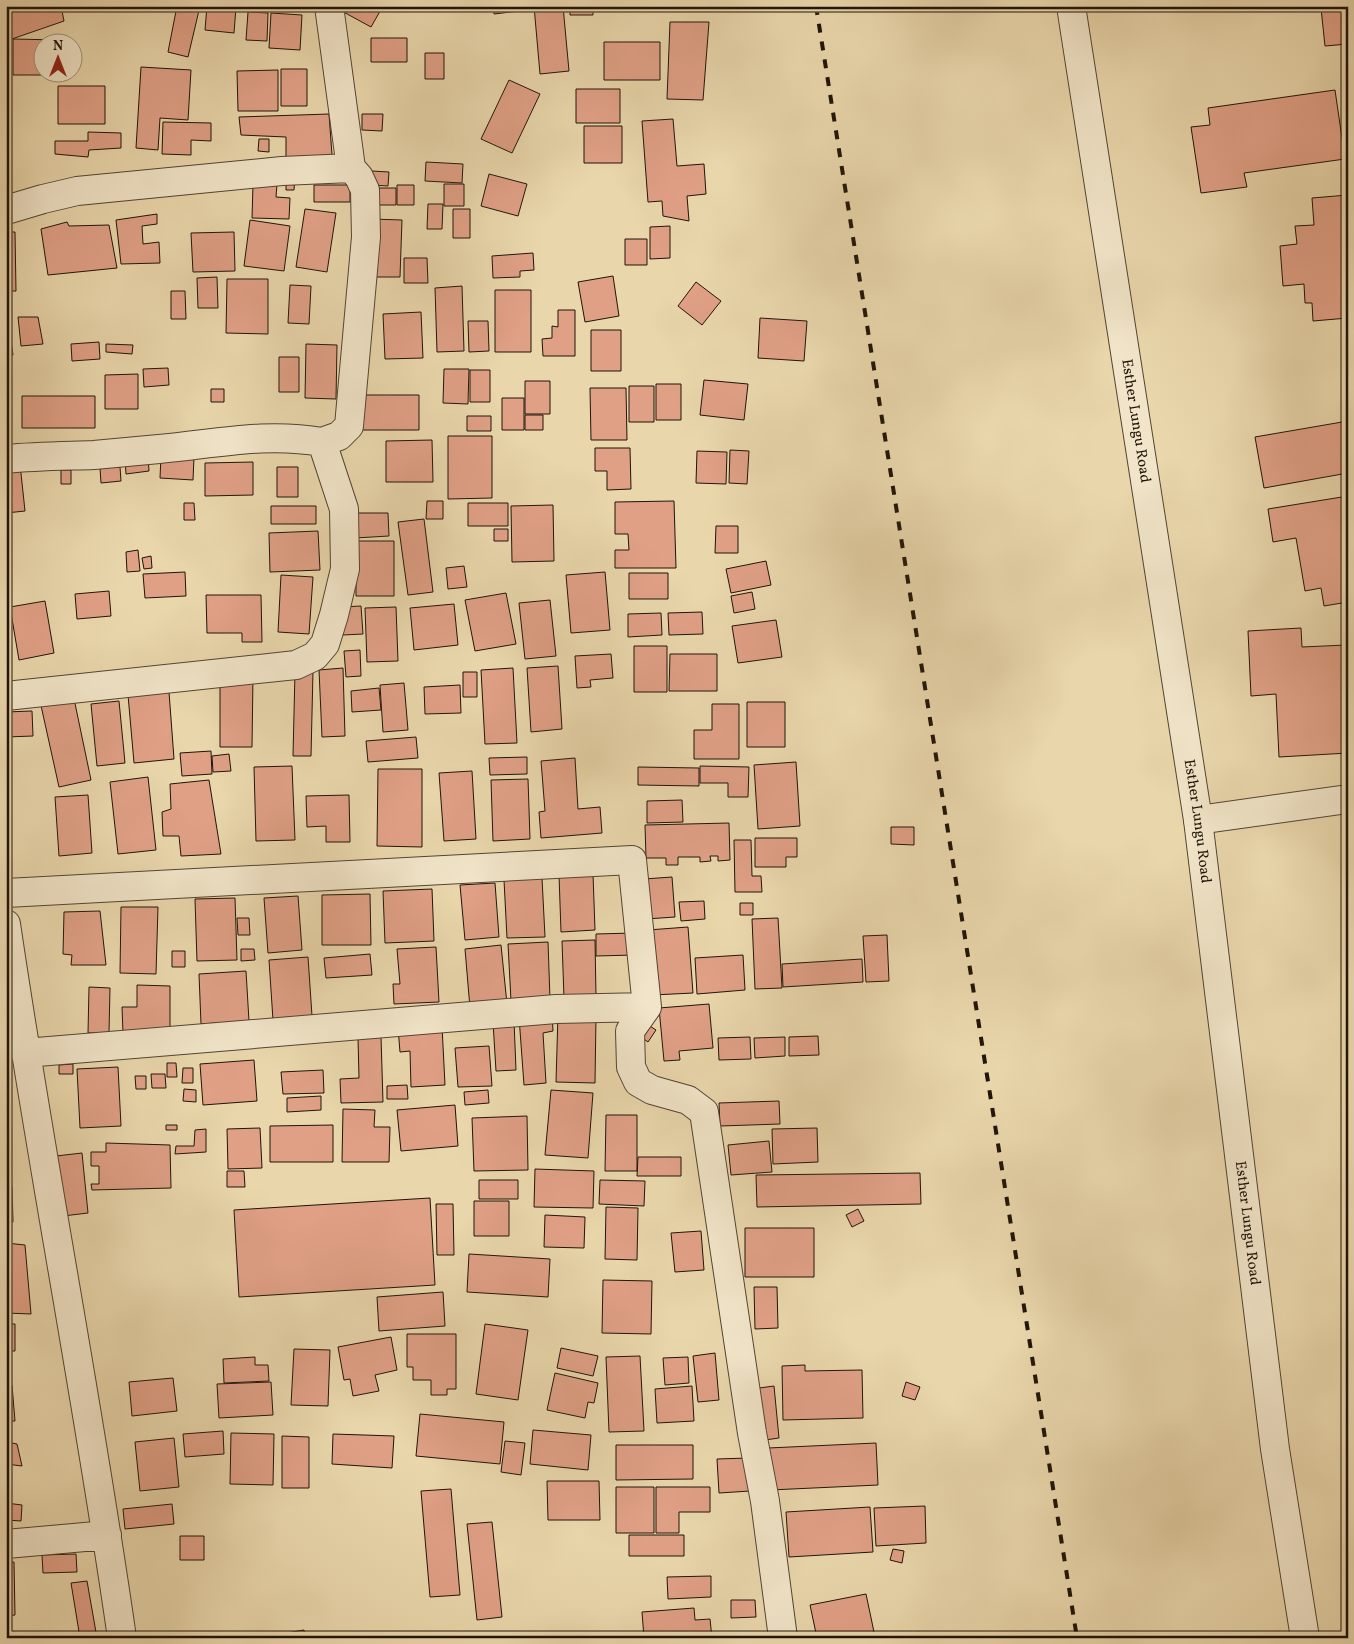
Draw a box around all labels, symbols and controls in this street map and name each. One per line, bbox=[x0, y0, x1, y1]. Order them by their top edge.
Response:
north arrow bbox=[32, 32, 82, 82]
text: N bbox=[53, 37, 63, 56]
street label: Esther Lungu Road bbox=[1116, 358, 1156, 484]
street label: Esther Lungu Road bbox=[1178, 758, 1216, 884]
street label: Esther Lungu Road bbox=[1229, 1160, 1265, 1286]

